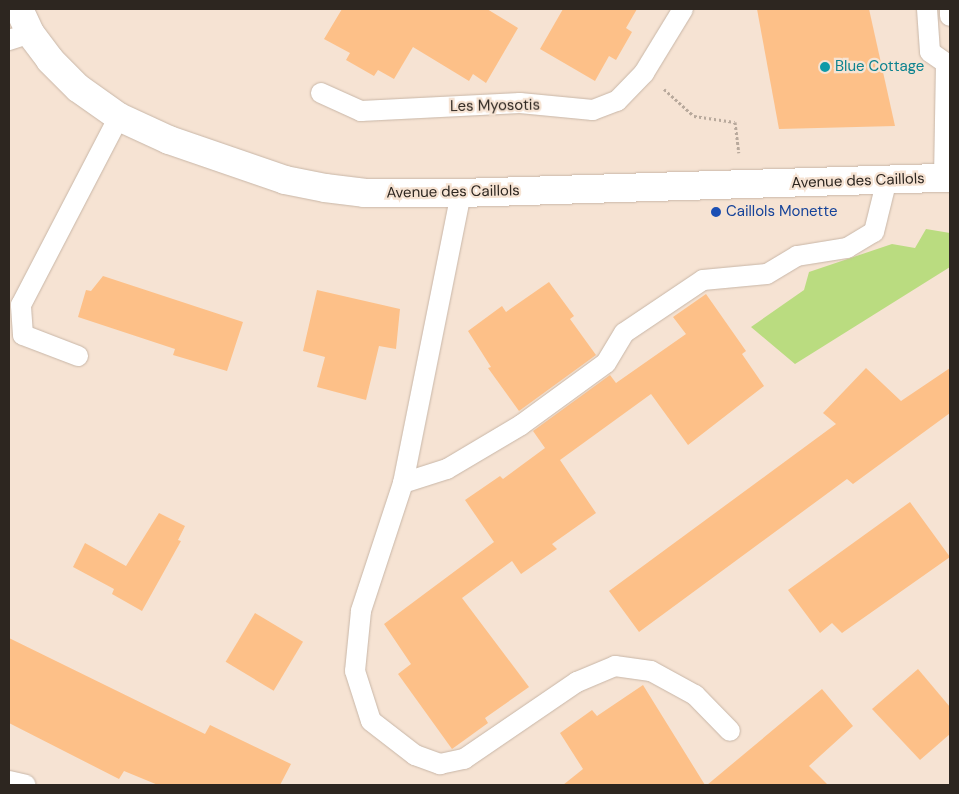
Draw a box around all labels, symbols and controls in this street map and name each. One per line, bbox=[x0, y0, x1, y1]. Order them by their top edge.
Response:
place label: Blue Cottage bbox=[835, 58, 924, 76]
marker: Blue Cottage bbox=[819, 61, 831, 73]
street label: Les Myosotis bbox=[450, 96, 540, 116]
street label: Avenue des Caillols bbox=[791, 170, 925, 192]
street label: Avenue des Caillols bbox=[386, 182, 520, 202]
place label: Caillols Monette bbox=[726, 203, 837, 221]
marker: Caillols Monette bbox=[710, 206, 722, 218]

